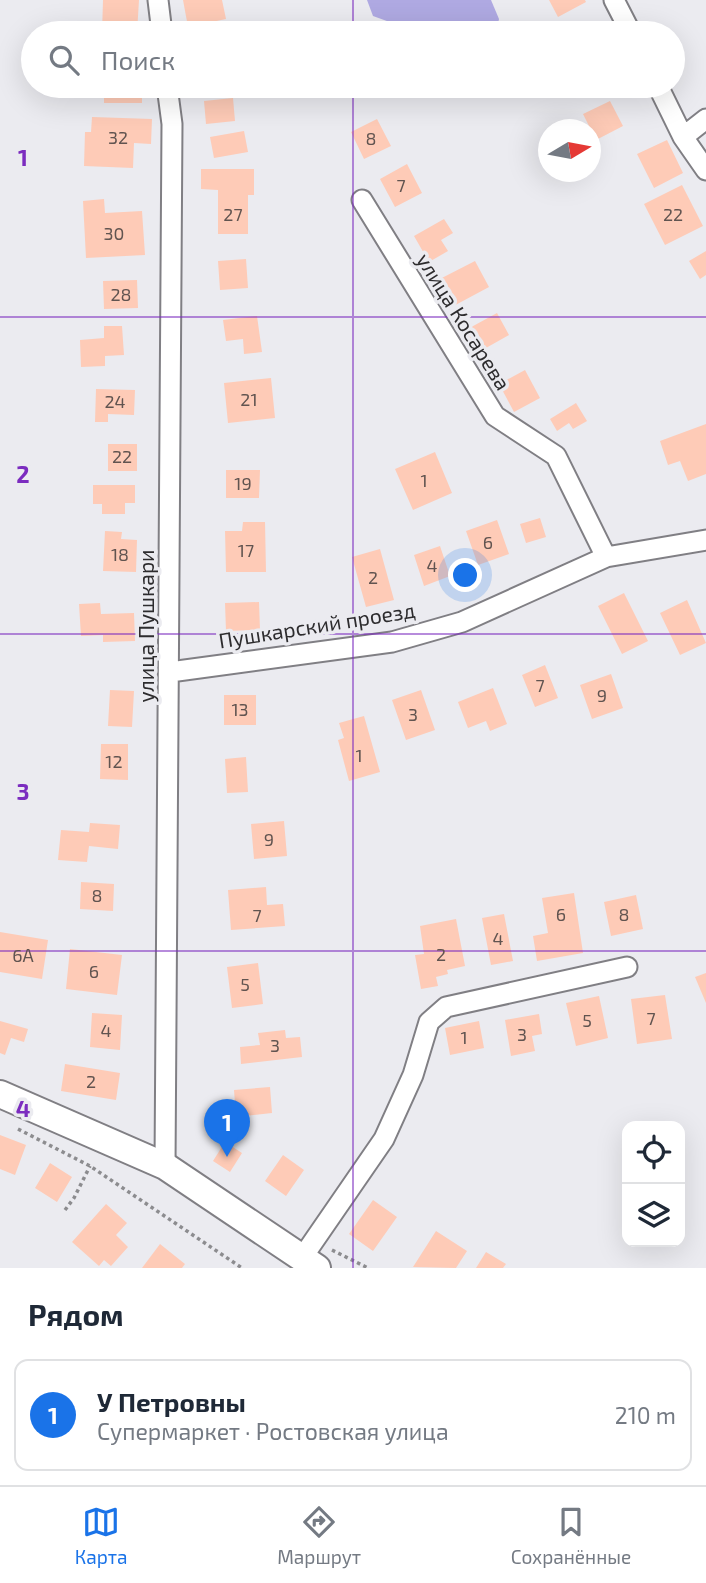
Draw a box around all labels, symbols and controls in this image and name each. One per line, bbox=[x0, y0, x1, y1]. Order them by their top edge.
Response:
search box bbox=[21, 21, 685, 98]
icon: search bbox=[45, 41, 83, 79]
text: Поиск bbox=[101, 44, 175, 75]
north arrow bbox=[538, 119, 601, 182]
house number: 32 bbox=[108, 126, 128, 148]
house number: 8 bbox=[366, 127, 376, 149]
text: 1 bbox=[18, 143, 28, 171]
house number: 7 bbox=[396, 174, 406, 196]
house number: 27 bbox=[223, 203, 243, 225]
house number: 22 bbox=[663, 203, 683, 225]
house number: 30 bbox=[104, 222, 124, 244]
street label: улица Косарева bbox=[411, 248, 516, 395]
house number: 28 bbox=[110, 283, 132, 305]
house number: 21 bbox=[240, 388, 258, 410]
house number: 24 bbox=[104, 390, 126, 412]
house number: 22 bbox=[112, 445, 132, 467]
text: 2 bbox=[16, 460, 30, 488]
house number: 1 bbox=[420, 469, 428, 491]
house number: 19 bbox=[234, 472, 252, 494]
house number: 6 bbox=[483, 531, 493, 553]
house number: 17 bbox=[238, 539, 254, 561]
house number: 18 bbox=[111, 543, 129, 565]
street label: улица Пушкари bbox=[133, 550, 159, 702]
house number: 4 bbox=[426, 554, 438, 576]
your location bbox=[448, 558, 482, 592]
house number: 2 bbox=[368, 566, 378, 588]
street label: Пушкарский проезд bbox=[217, 597, 417, 653]
house number: 7 bbox=[535, 674, 545, 696]
house number: 9 bbox=[597, 684, 607, 706]
house number: 13 bbox=[231, 698, 249, 720]
house number: 3 bbox=[408, 703, 418, 725]
house number: 1 bbox=[355, 744, 363, 766]
house number: 12 bbox=[105, 750, 123, 772]
text: 3 bbox=[16, 777, 30, 805]
house number: 9 bbox=[264, 828, 274, 850]
house number: 8 bbox=[92, 884, 102, 906]
house number: 6 bbox=[556, 903, 566, 925]
house number: 8 bbox=[619, 903, 629, 925]
house number: 7 bbox=[252, 904, 262, 926]
house number: 4 bbox=[492, 927, 504, 949]
house number: 2 bbox=[436, 943, 446, 965]
house number: 6А bbox=[12, 944, 35, 966]
house number: 6 bbox=[89, 960, 99, 982]
house number: 5 bbox=[240, 973, 250, 995]
house number: 7 bbox=[646, 1007, 656, 1029]
house number: 5 bbox=[582, 1009, 592, 1031]
house number: 4 bbox=[100, 1019, 112, 1041]
house number: 3 bbox=[517, 1023, 527, 1045]
house number: 1 bbox=[460, 1026, 468, 1048]
house number: 3 bbox=[270, 1034, 280, 1056]
house number: 2 bbox=[86, 1070, 96, 1092]
text: 4 bbox=[16, 1094, 30, 1122]
pin: 1 bbox=[204, 1099, 250, 1157]
map controls bbox=[622, 1121, 685, 1247]
button: locate bbox=[622, 1121, 685, 1184]
button: layers bbox=[622, 1184, 685, 1247]
text: Рядом bbox=[28, 1296, 124, 1332]
text: У Петровны bbox=[97, 1386, 246, 1417]
text: 1 bbox=[48, 1401, 58, 1429]
text: 210 m bbox=[615, 1401, 676, 1429]
text: Супермаркет · Ростовская улица bbox=[97, 1417, 449, 1445]
tab: Карта bbox=[75, 1503, 128, 1568]
tab: Маршрут bbox=[277, 1503, 361, 1568]
tab: Сохранённые bbox=[511, 1503, 631, 1568]

